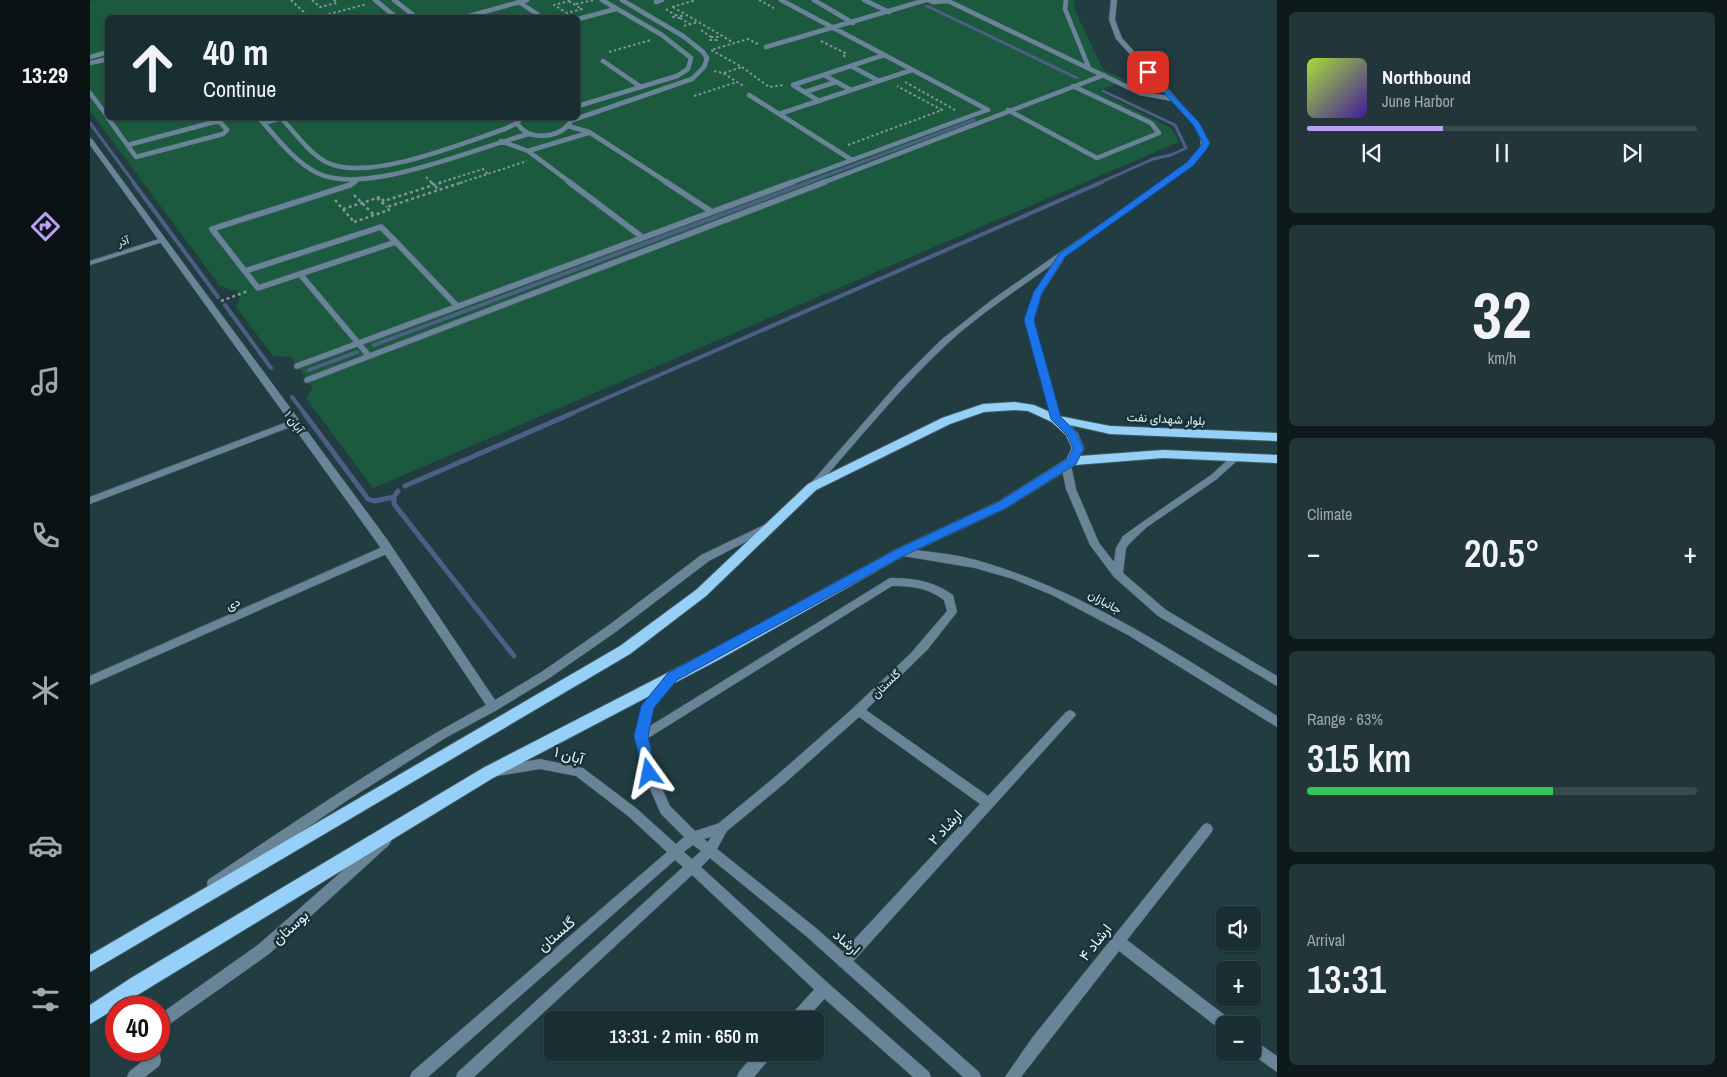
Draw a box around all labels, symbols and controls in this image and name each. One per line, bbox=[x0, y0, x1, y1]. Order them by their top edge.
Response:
text: 40 m bbox=[203, 29, 268, 76]
icon: ahead bbox=[120, 35, 185, 100]
pin bbox=[1127, 51, 1169, 93]
icon: arrive bbox=[1134, 58, 1162, 86]
text: 13:29 bbox=[22, 60, 68, 90]
text: Northbound bbox=[1382, 64, 1471, 90]
text: Continue bbox=[203, 74, 276, 104]
text: June Harbor bbox=[1382, 90, 1454, 112]
icon: previous bbox=[1358, 139, 1386, 167]
icon: pause bbox=[1488, 139, 1516, 167]
icon: next bbox=[1618, 139, 1646, 167]
icon: directions bbox=[28, 209, 63, 244]
street label: آذر bbox=[114, 232, 132, 250]
text: 32 bbox=[1472, 271, 1532, 358]
text: km/h bbox=[1488, 347, 1516, 369]
icon: music bbox=[28, 364, 63, 399]
street label: آبان ۱ bbox=[281, 408, 308, 437]
street label: بلوار شهدای نفت bbox=[1126, 409, 1206, 429]
text: Climate bbox=[1307, 503, 1352, 525]
icon: phone bbox=[28, 518, 63, 553]
text: 20.5° bbox=[1464, 528, 1540, 579]
text: − bbox=[1307, 534, 1320, 572]
text: + bbox=[1684, 534, 1697, 572]
street label: جانبازان bbox=[1085, 586, 1125, 618]
street label: دی bbox=[223, 594, 243, 614]
street label: گلستان bbox=[868, 666, 904, 702]
icon: climate bbox=[28, 673, 63, 708]
text: Range · 63% bbox=[1307, 708, 1383, 730]
text: 315 km bbox=[1307, 733, 1411, 784]
street label: آبان ۱ bbox=[552, 741, 588, 770]
position arrow bbox=[622, 746, 674, 798]
street label: ارشاد ۲ bbox=[923, 805, 967, 849]
icon: car bbox=[28, 828, 63, 863]
street label: بوستان bbox=[267, 905, 313, 949]
map controls bbox=[1216, 906, 1261, 1061]
button: sound bbox=[1216, 906, 1261, 951]
street label: گلستان bbox=[533, 911, 580, 956]
street label: ارشاد ۴ bbox=[1074, 919, 1116, 965]
street label: ارشاد bbox=[829, 924, 865, 960]
text: Arrival bbox=[1307, 929, 1345, 951]
text: 13:31 bbox=[1307, 954, 1386, 1005]
button: + bbox=[1216, 961, 1261, 1006]
icon: filters bbox=[28, 982, 63, 1017]
speed limit sign: 40 bbox=[105, 996, 170, 1061]
button: − bbox=[1216, 1016, 1261, 1061]
text: 13:31 · 2 min · 650 m bbox=[609, 1023, 759, 1049]

